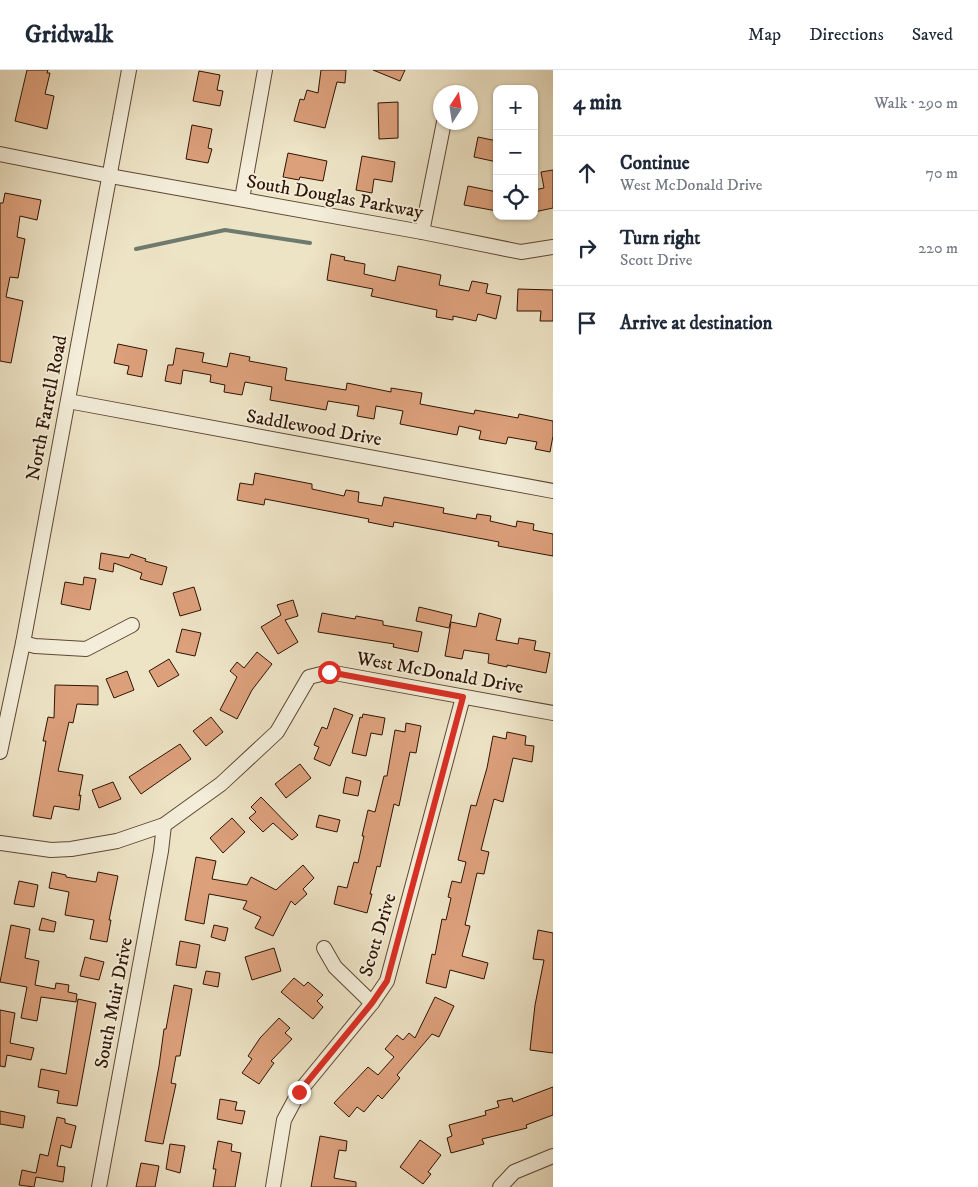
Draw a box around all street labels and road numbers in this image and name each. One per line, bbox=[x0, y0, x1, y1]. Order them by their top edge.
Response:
street label: South Douglas Parkway bbox=[245, 170, 426, 224]
street label: North Farrell Road bbox=[22, 333, 72, 483]
street label: Saddlewood Drive bbox=[245, 405, 384, 451]
street label: West McDonald Drive bbox=[354, 647, 525, 699]
street label: Scott Drive bbox=[354, 890, 402, 979]
street label: South Muir Drive bbox=[90, 935, 138, 1071]

